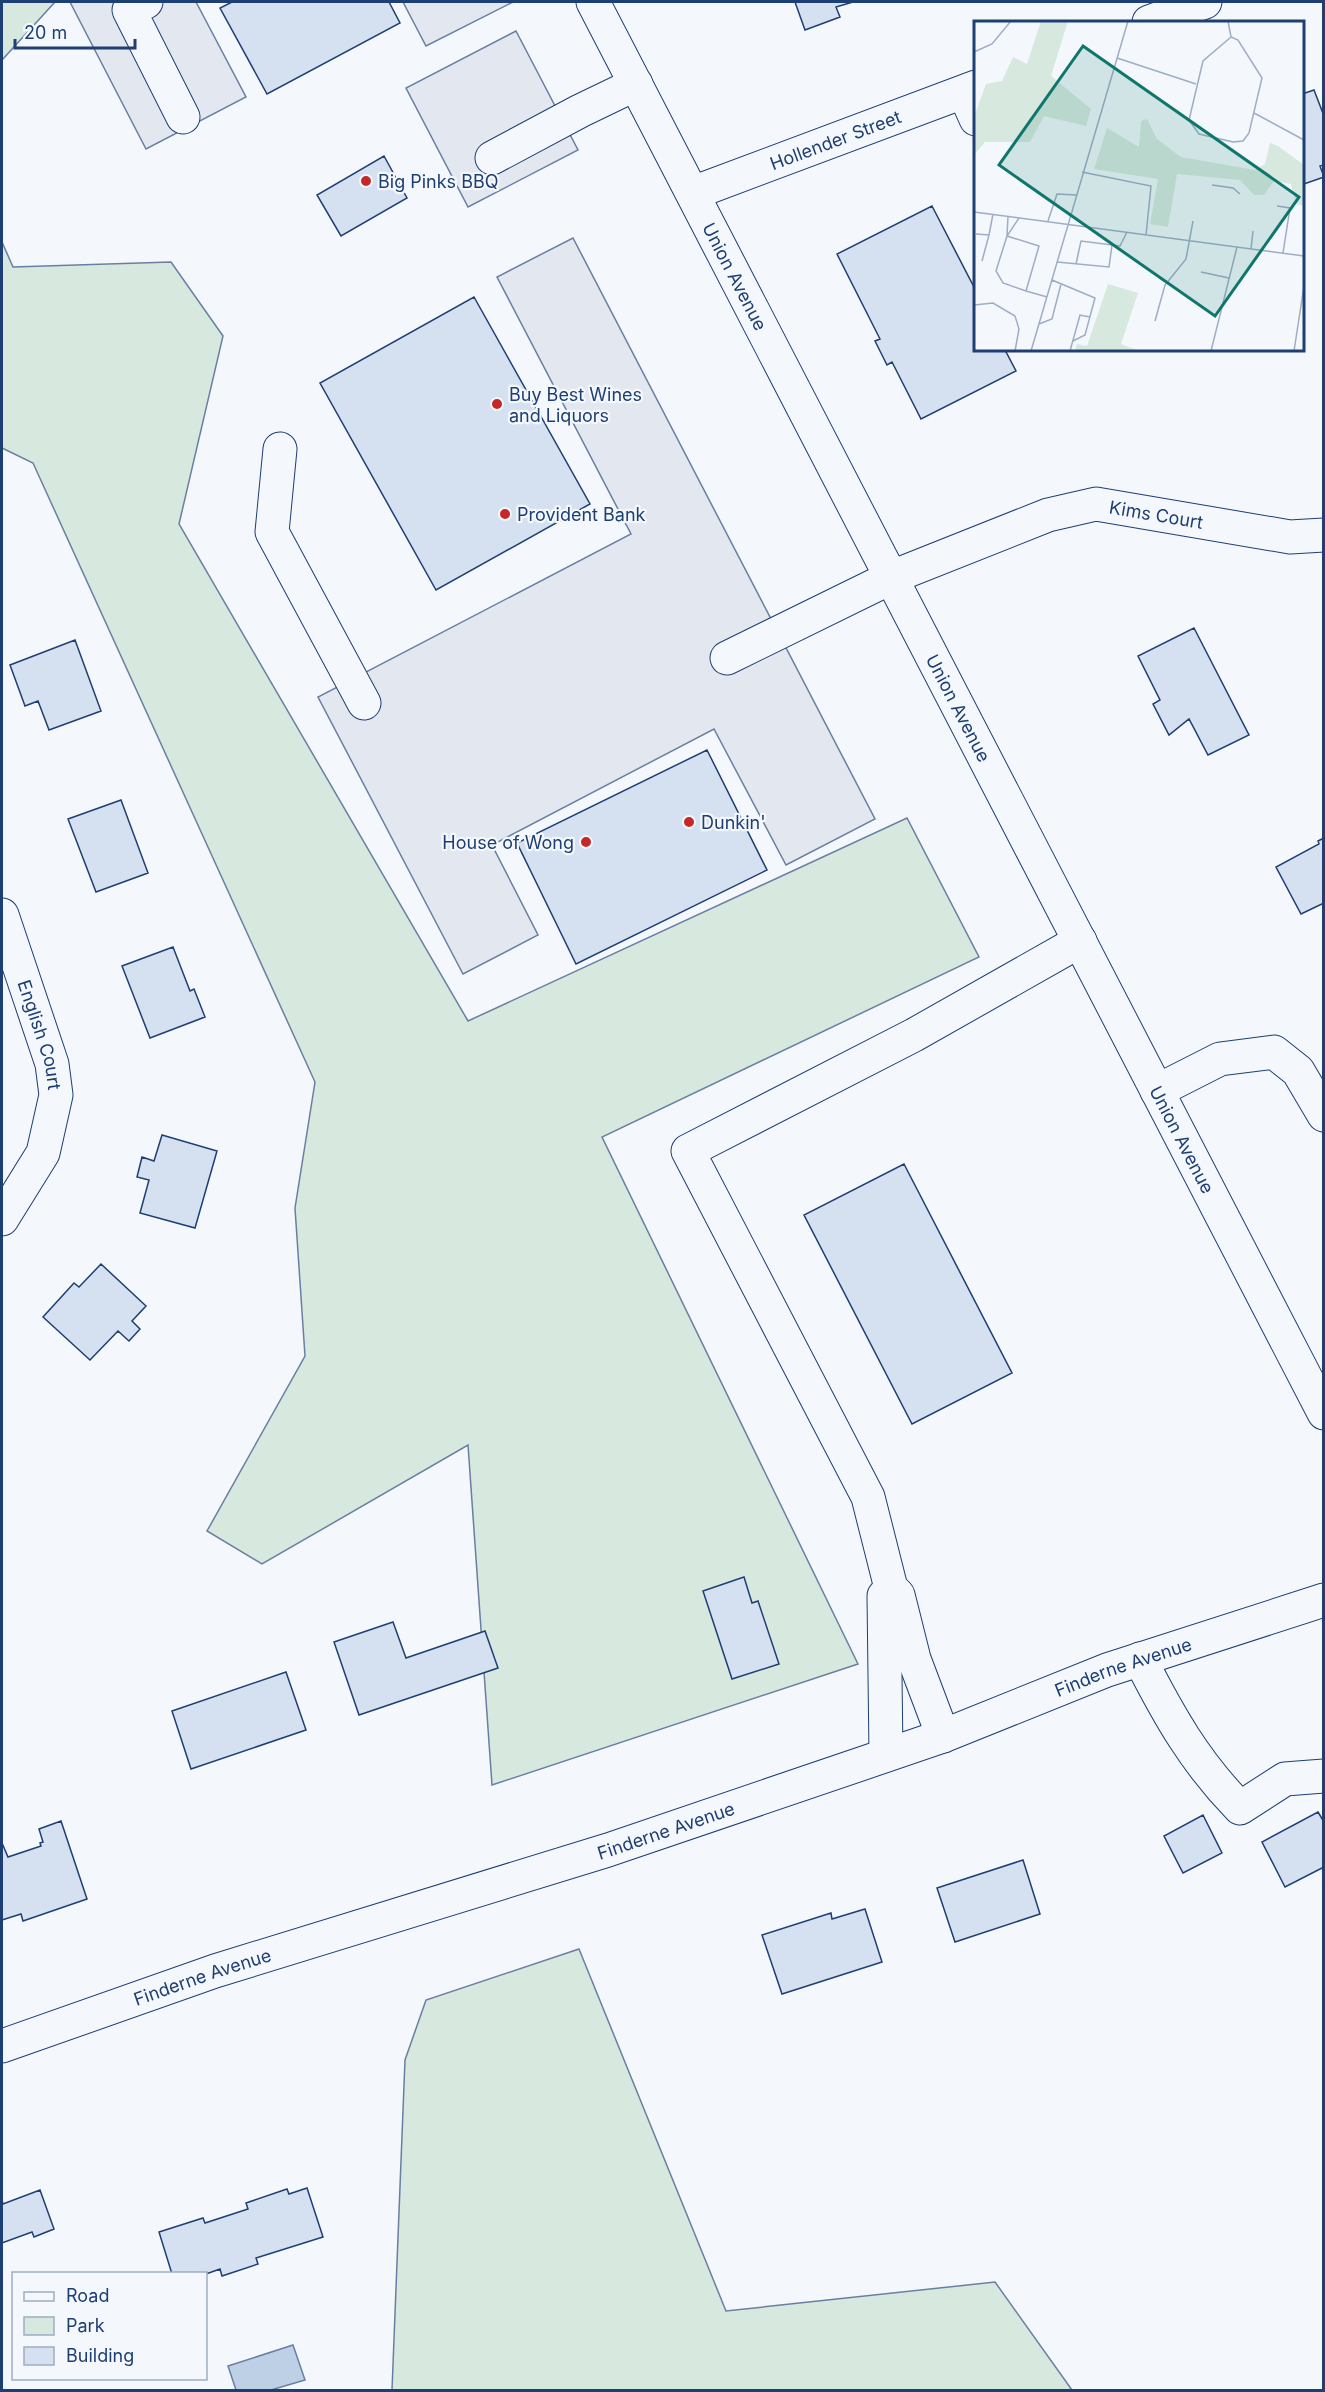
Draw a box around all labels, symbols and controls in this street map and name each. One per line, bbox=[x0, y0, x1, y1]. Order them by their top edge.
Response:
scale bar bbox=[15, 12, 135, 50]
inset map bbox=[974, 21, 1304, 351]
text: 20 m bbox=[24, 22, 67, 43]
street label: Hollender Street bbox=[767, 106, 904, 174]
place label: Big Pinks BBQ bbox=[378, 171, 499, 192]
marker: Big Pinks BBQ bbox=[359, 174, 373, 188]
street label: Union Avenue bbox=[699, 219, 772, 334]
place label: Buy Best Wines and Liquors bbox=[509, 384, 642, 426]
marker: Buy Best Wines and Liquors bbox=[490, 397, 504, 411]
street label: Kims Court bbox=[1108, 496, 1205, 533]
place label: Provident Bank bbox=[517, 504, 646, 525]
marker: Provident Bank bbox=[498, 507, 512, 521]
street label: Union Avenue bbox=[922, 651, 995, 765]
place label: Dunkin' bbox=[701, 812, 766, 833]
marker: Dunkin' bbox=[682, 815, 696, 829]
place label: House of Wong bbox=[442, 832, 574, 853]
marker: House of Wong bbox=[579, 835, 593, 849]
street label: English Court bbox=[14, 977, 66, 1091]
street label: Union Avenue bbox=[1146, 1082, 1219, 1197]
street label: Finderne Avenue bbox=[1052, 1633, 1194, 1700]
street label: Finderne Avenue bbox=[595, 1797, 737, 1863]
street label: Finderne Avenue bbox=[131, 1944, 274, 2009]
legend bbox=[12, 2272, 207, 2380]
text: Road bbox=[66, 2285, 109, 2306]
text: Park bbox=[66, 2315, 105, 2336]
text: Building bbox=[66, 2345, 134, 2366]

